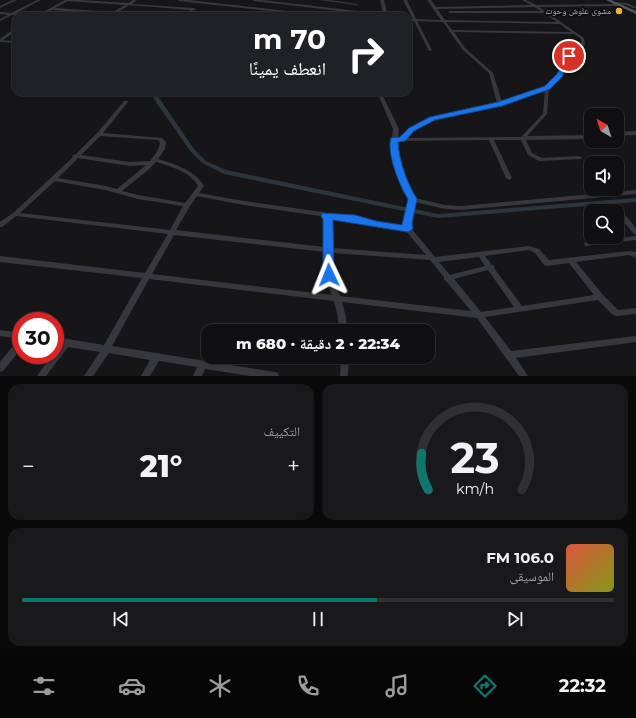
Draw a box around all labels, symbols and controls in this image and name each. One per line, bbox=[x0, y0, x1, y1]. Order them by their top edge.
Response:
place label: مشوى علوش وحوت bbox=[545, 5, 611, 16]
marker: مشوى علوش وحوت bbox=[614, 6, 624, 16]
text: 70 m bbox=[253, 22, 326, 56]
icon: right bbox=[340, 28, 392, 80]
pin bbox=[552, 39, 586, 73]
icon: arrive bbox=[558, 45, 580, 67]
text: انعطف يمينًا bbox=[249, 58, 326, 80]
north arrow bbox=[584, 108, 624, 148]
map controls bbox=[584, 108, 624, 244]
button: sound bbox=[584, 156, 624, 196]
button: search bbox=[584, 204, 624, 244]
position arrow bbox=[308, 254, 350, 296]
speed limit sign: 30 bbox=[12, 312, 64, 364]
text: 22:34 · 2 دقيقة · 680 m bbox=[236, 334, 400, 353]
text: التكييف bbox=[264, 423, 300, 439]
text: 23 bbox=[450, 433, 500, 483]
text: 21° bbox=[140, 448, 182, 485]
text: − bbox=[22, 453, 35, 480]
text: + bbox=[287, 453, 300, 480]
text: km/h bbox=[456, 480, 494, 498]
text: 106.0 FM bbox=[486, 548, 554, 567]
text: الموسيقى bbox=[510, 568, 554, 584]
icon: previous bbox=[110, 608, 132, 630]
icon: pause bbox=[307, 608, 329, 630]
icon: next bbox=[504, 608, 526, 630]
icon: filters bbox=[30, 672, 58, 700]
icon: car bbox=[118, 672, 146, 700]
icon: climate bbox=[206, 672, 234, 700]
icon: phone bbox=[294, 672, 322, 700]
icon: music bbox=[383, 672, 411, 700]
icon: directions bbox=[471, 672, 499, 700]
text: 22:32 bbox=[559, 675, 606, 697]

